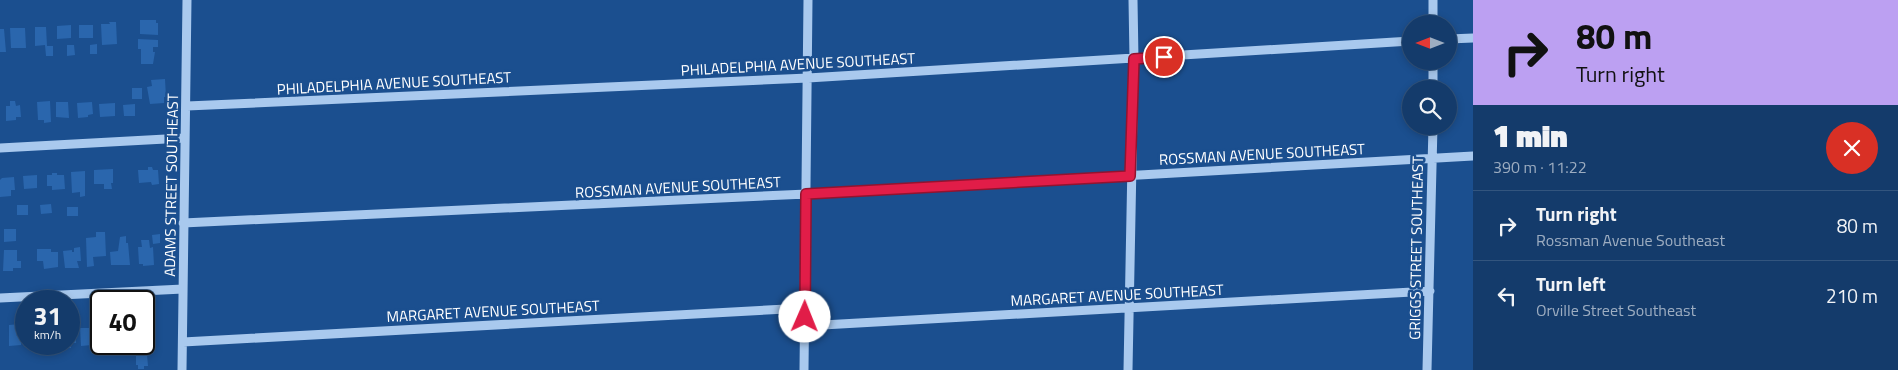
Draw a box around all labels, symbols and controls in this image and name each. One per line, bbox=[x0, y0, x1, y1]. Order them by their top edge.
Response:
text: 80 m bbox=[1576, 9, 1652, 63]
north arrow bbox=[1402, 15, 1458, 70]
map controls bbox=[1402, 15, 1457, 135]
icon: right bbox=[1493, 20, 1558, 85]
pin bbox=[1143, 36, 1185, 78]
icon: arrive bbox=[1150, 43, 1178, 71]
street label: PHILADELPHIA AVENUE SOUTHEAST bbox=[680, 46, 916, 82]
text: Turn right bbox=[1576, 57, 1665, 91]
street label: PHILADELPHIA AVENUE SOUTHEAST bbox=[276, 65, 512, 101]
button: search bbox=[1402, 80, 1457, 135]
street label: ADAMS STREET SOUTHEAST bbox=[158, 93, 184, 277]
text: 1 min bbox=[1493, 113, 1568, 159]
button: close bbox=[1826, 122, 1878, 174]
street label: ROSSMAN AVENUE SOUTHEAST bbox=[1158, 137, 1366, 171]
text: 390 m · 11:22 bbox=[1493, 155, 1587, 179]
street label: GRIGGS STREET SOUTHEAST bbox=[1403, 156, 1429, 340]
street label: ROSSMAN AVENUE SOUTHEAST bbox=[574, 170, 782, 204]
text: Turn right bbox=[1536, 199, 1617, 228]
text: 80 m bbox=[1837, 211, 1878, 240]
icon: right bbox=[1493, 212, 1521, 240]
text: Rossman Avenue Southeast bbox=[1536, 228, 1725, 252]
text: Turn left bbox=[1536, 269, 1606, 298]
street label: MARGARET AVENUE SOUTHEAST bbox=[1010, 278, 1224, 312]
text: 210 m bbox=[1826, 281, 1878, 310]
icon: left bbox=[1493, 282, 1521, 310]
speed limit sign: 40 bbox=[90, 290, 155, 355]
position arrow bbox=[778, 290, 830, 342]
street label: MARGARET AVENUE SOUTHEAST bbox=[386, 294, 600, 328]
text: 31 bbox=[33, 297, 62, 335]
text: Orville Street Southeast bbox=[1536, 298, 1696, 322]
text: km/h bbox=[34, 325, 61, 344]

